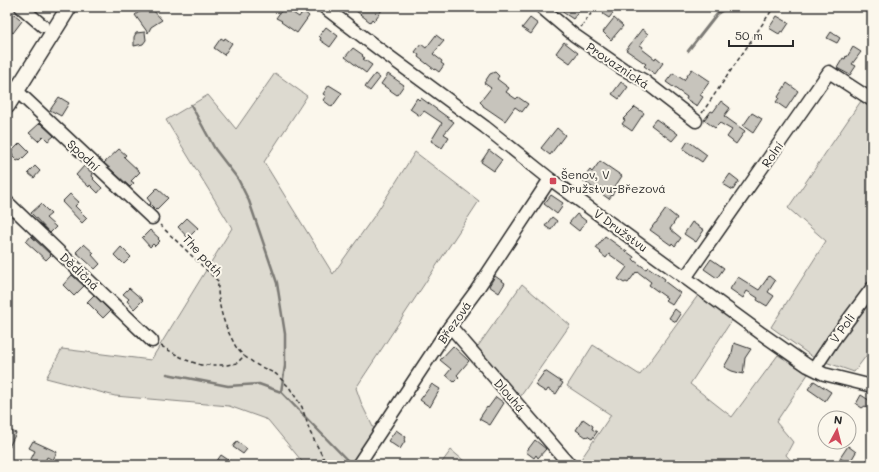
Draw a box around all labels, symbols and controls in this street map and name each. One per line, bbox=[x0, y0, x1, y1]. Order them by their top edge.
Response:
scale bar bbox=[729, 22, 793, 48]
text: 50 m bbox=[735, 27, 763, 43]
street label: Provaznická bbox=[584, 38, 652, 92]
street label: Spodní bbox=[64, 136, 104, 174]
street label: Rolní bbox=[757, 138, 787, 170]
place label: Šenov, V Družstvu-Březová bbox=[561, 166, 666, 196]
marker: Šenov, V Družstvu-Březová bbox=[548, 176, 558, 186]
street label: V Družstvu bbox=[591, 205, 651, 255]
street label: The path bbox=[180, 231, 227, 280]
street label: Dědičná bbox=[57, 249, 103, 293]
street label: Březová bbox=[434, 298, 474, 346]
street label: V Poli bbox=[826, 310, 858, 346]
street label: Dlouhá bbox=[491, 375, 529, 415]
north arrow bbox=[817, 410, 857, 450]
text: N bbox=[833, 412, 843, 428]

